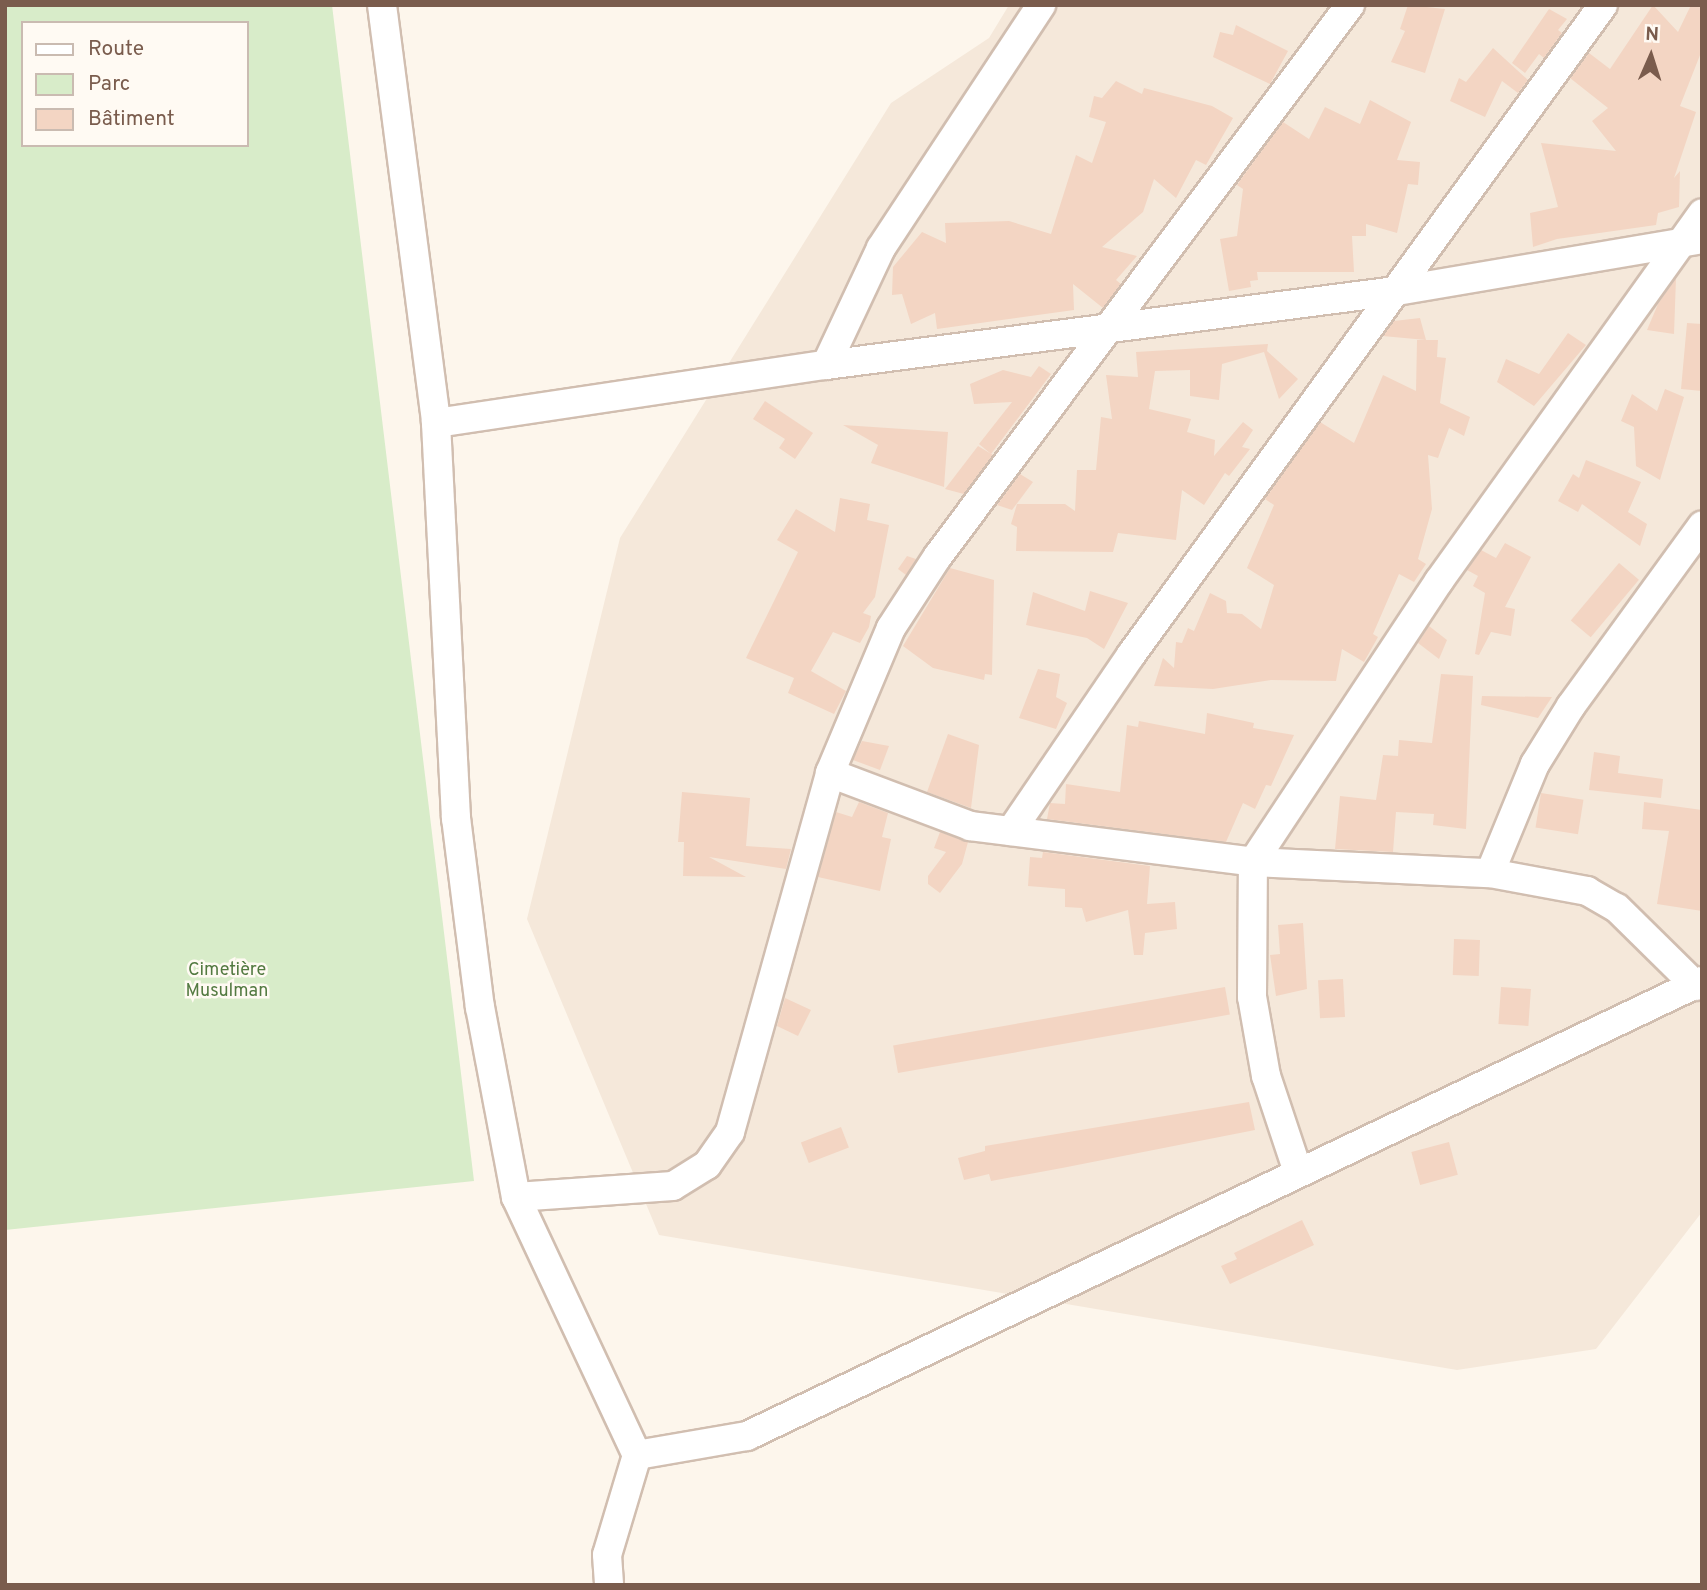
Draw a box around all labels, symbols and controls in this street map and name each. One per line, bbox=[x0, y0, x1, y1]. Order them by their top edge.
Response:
legend bbox=[21, 21, 248, 147]
north arrow bbox=[1616, 21, 1686, 91]
text: N bbox=[1645, 23, 1660, 47]
text: Route bbox=[88, 36, 144, 63]
text: Parc bbox=[88, 71, 130, 98]
text: Bâtiment bbox=[88, 106, 175, 133]
park label: Cimetière Musulman bbox=[186, 961, 268, 1004]

